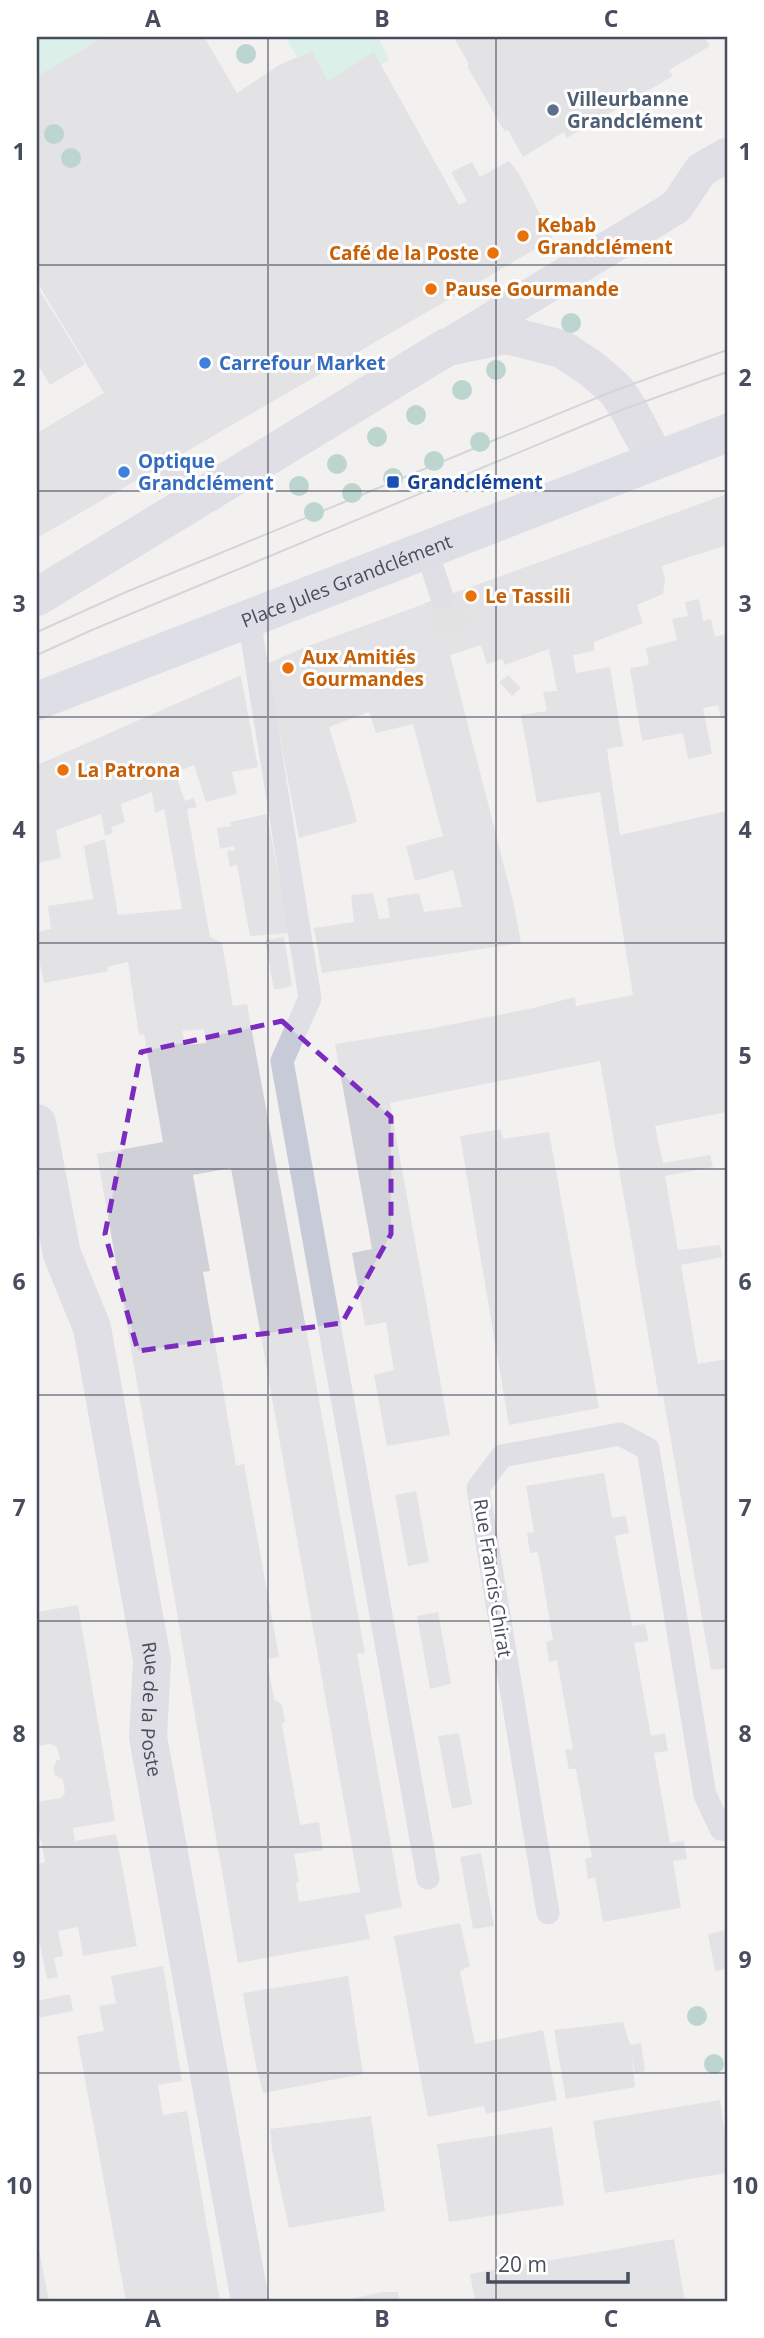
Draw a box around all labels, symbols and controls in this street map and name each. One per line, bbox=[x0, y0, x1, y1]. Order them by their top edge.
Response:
text: A bbox=[145, 2, 161, 34]
text: B bbox=[374, 2, 390, 34]
text: C bbox=[604, 2, 618, 34]
place label: Villeurbanne Grandclément bbox=[567, 86, 703, 134]
marker: Villeurbanne Grandclément bbox=[545, 102, 561, 118]
text: 1 bbox=[12, 135, 26, 167]
text: 1 bbox=[738, 135, 752, 167]
place label: Kebab Grandclément bbox=[537, 212, 673, 260]
marker: Kebab Grandclément bbox=[515, 228, 531, 244]
place label: Café de la Poste bbox=[329, 240, 479, 266]
marker: Café de la Poste bbox=[485, 245, 501, 261]
place label: Pause Gourmande bbox=[445, 276, 619, 302]
marker: Pause Gourmande bbox=[423, 281, 439, 297]
place label: Carrefour Market bbox=[219, 350, 386, 376]
marker: Carrefour Market bbox=[197, 355, 213, 371]
text: 2 bbox=[12, 361, 26, 393]
text: 2 bbox=[738, 361, 752, 393]
place label: Optique Grandclément bbox=[138, 448, 274, 496]
marker: Optique Grandclément bbox=[116, 464, 132, 480]
place label: Grandclément bbox=[407, 469, 543, 495]
marker: Grandclément bbox=[385, 474, 401, 490]
street label: Place Jules Grandclément bbox=[237, 528, 456, 634]
place label: Le Tassili bbox=[485, 583, 571, 609]
text: 3 bbox=[12, 587, 26, 619]
text: 3 bbox=[738, 587, 752, 619]
marker: Le Tassili bbox=[463, 588, 479, 604]
place label: Aux Amitiés Gourmandes bbox=[302, 644, 424, 692]
marker: Aux Amitiés Gourmandes bbox=[280, 660, 296, 676]
place label: La Patrona bbox=[77, 757, 180, 783]
marker: La Patrona bbox=[55, 762, 71, 778]
text: 4 bbox=[12, 813, 26, 845]
text: 4 bbox=[738, 813, 752, 845]
text: 5 bbox=[12, 1039, 26, 1071]
text: 5 bbox=[738, 1039, 752, 1071]
text: 6 bbox=[12, 1265, 26, 1297]
text: 6 bbox=[738, 1265, 752, 1297]
text: 7 bbox=[12, 1491, 26, 1523]
text: 7 bbox=[738, 1491, 752, 1523]
street label: Rue Francis Chirat bbox=[468, 1497, 518, 1659]
street label: Rue de la Poste bbox=[135, 1639, 168, 1779]
text: 8 bbox=[12, 1717, 26, 1749]
text: 8 bbox=[738, 1717, 752, 1749]
text: 9 bbox=[12, 1943, 26, 1975]
text: 9 bbox=[738, 1943, 752, 1975]
text: 10 bbox=[6, 2169, 32, 2201]
text: 10 bbox=[732, 2169, 758, 2201]
scale bar bbox=[488, 2240, 628, 2284]
text: 20 m bbox=[498, 2250, 547, 2278]
text: A bbox=[145, 2302, 161, 2334]
text: B bbox=[374, 2302, 390, 2334]
text: C bbox=[604, 2302, 618, 2334]

